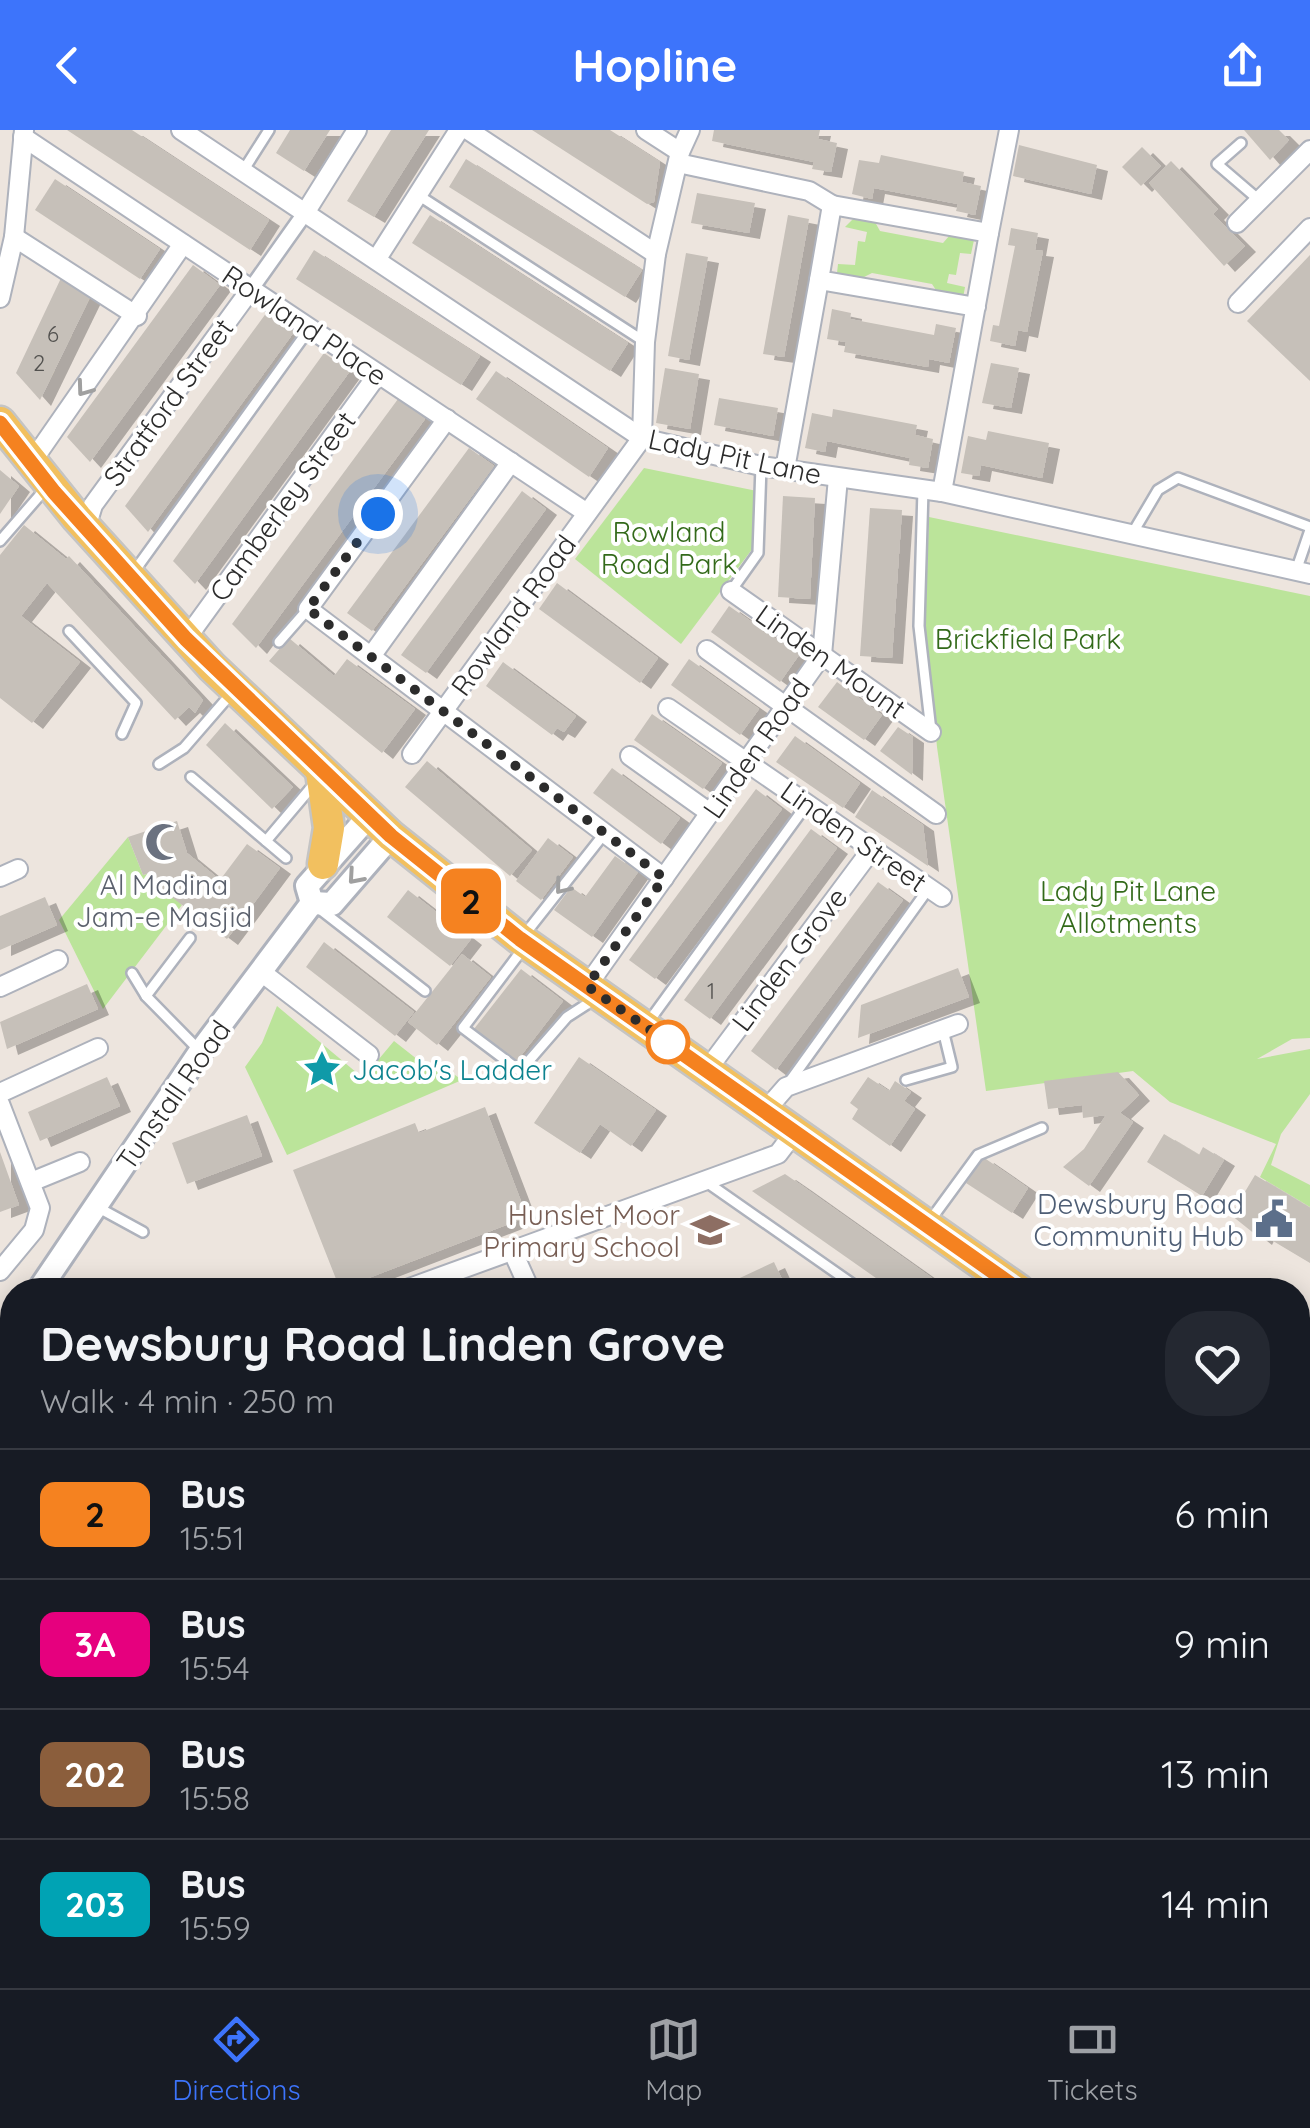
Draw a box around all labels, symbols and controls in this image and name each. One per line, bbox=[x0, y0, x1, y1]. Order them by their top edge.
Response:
text: Hopline bbox=[573, 37, 737, 93]
icon: back bbox=[40, 38, 95, 93]
icon: share bbox=[1215, 38, 1270, 93]
street label: Rowland Place bbox=[216, 257, 394, 393]
street label: Stratford Street bbox=[95, 311, 241, 493]
house number: 6 bbox=[47, 320, 59, 348]
house number: 2 bbox=[33, 349, 45, 377]
one-way arrow bbox=[78, 378, 96, 396]
street label: Camberley Street bbox=[201, 404, 363, 608]
street label: Lady Pit Lane bbox=[645, 421, 825, 491]
your location bbox=[353, 489, 403, 539]
park label: Rowland Road Park bbox=[601, 514, 737, 581]
street label: Rowland Road bbox=[443, 528, 583, 702]
street label: Linden Mount bbox=[749, 596, 913, 726]
park label: Brickfield Park bbox=[935, 621, 1121, 656]
street label: Linden Road bbox=[695, 671, 817, 825]
street label: Linden Street bbox=[774, 773, 934, 899]
mosque icon: Al Madina Jam-e Masjid bbox=[143, 821, 185, 863]
one-way arrow bbox=[348, 865, 366, 884]
place label: Al Madina Jam-e Masjid bbox=[76, 867, 252, 934]
line badge: 2 bbox=[438, 868, 504, 934]
park label: Lady Pit Lane Allotments bbox=[1040, 873, 1216, 940]
one-way arrow bbox=[557, 875, 574, 893]
text: 2 bbox=[461, 879, 481, 923]
street label: Linden Grove bbox=[724, 880, 854, 1038]
house number: 1 bbox=[707, 977, 715, 1005]
street label: Tunstall Road bbox=[108, 1013, 238, 1177]
unlabelled marker bbox=[647, 1021, 689, 1063]
place icon: Jacob's Ladder bbox=[301, 1048, 343, 1090]
place label: Jacob's Ladder bbox=[352, 1052, 552, 1087]
place label: Dewsbury Road Community Hub bbox=[1034, 1186, 1244, 1253]
place label: Hunslet Moor Primary School bbox=[483, 1197, 680, 1264]
public building icon: Dewsbury Road Community Hub bbox=[1253, 1198, 1295, 1240]
school or university icon: Hunslet Moor Primary School bbox=[689, 1209, 731, 1251]
button: heart bbox=[1165, 1311, 1270, 1416]
text: Dewsbury Road Linden Grove bbox=[40, 1313, 725, 1373]
text: Walk · 4 min · 250 m bbox=[40, 1381, 334, 1421]
text: Bus bbox=[180, 1470, 246, 1518]
text: 6 min bbox=[1174, 1490, 1270, 1538]
text: 2 bbox=[85, 1492, 105, 1536]
text: 15:51 bbox=[180, 1518, 245, 1558]
text: Bus bbox=[180, 1600, 246, 1648]
text: 9 min bbox=[1174, 1620, 1270, 1668]
text: 3A bbox=[74, 1622, 116, 1666]
text: 15:54 bbox=[180, 1648, 250, 1688]
text: Bus bbox=[180, 1730, 246, 1778]
text: 13 min bbox=[1161, 1750, 1270, 1798]
text: 202 bbox=[64, 1752, 126, 1796]
text: 15:58 bbox=[180, 1778, 250, 1818]
text: Bus bbox=[180, 1860, 246, 1908]
text: 14 min bbox=[1161, 1880, 1270, 1928]
text: 203 bbox=[65, 1882, 125, 1926]
text: 15:59 bbox=[180, 1908, 251, 1948]
tab: Directions bbox=[172, 2012, 301, 2107]
tab: Map bbox=[645, 2012, 702, 2107]
tab: Tickets bbox=[1047, 2012, 1138, 2107]

